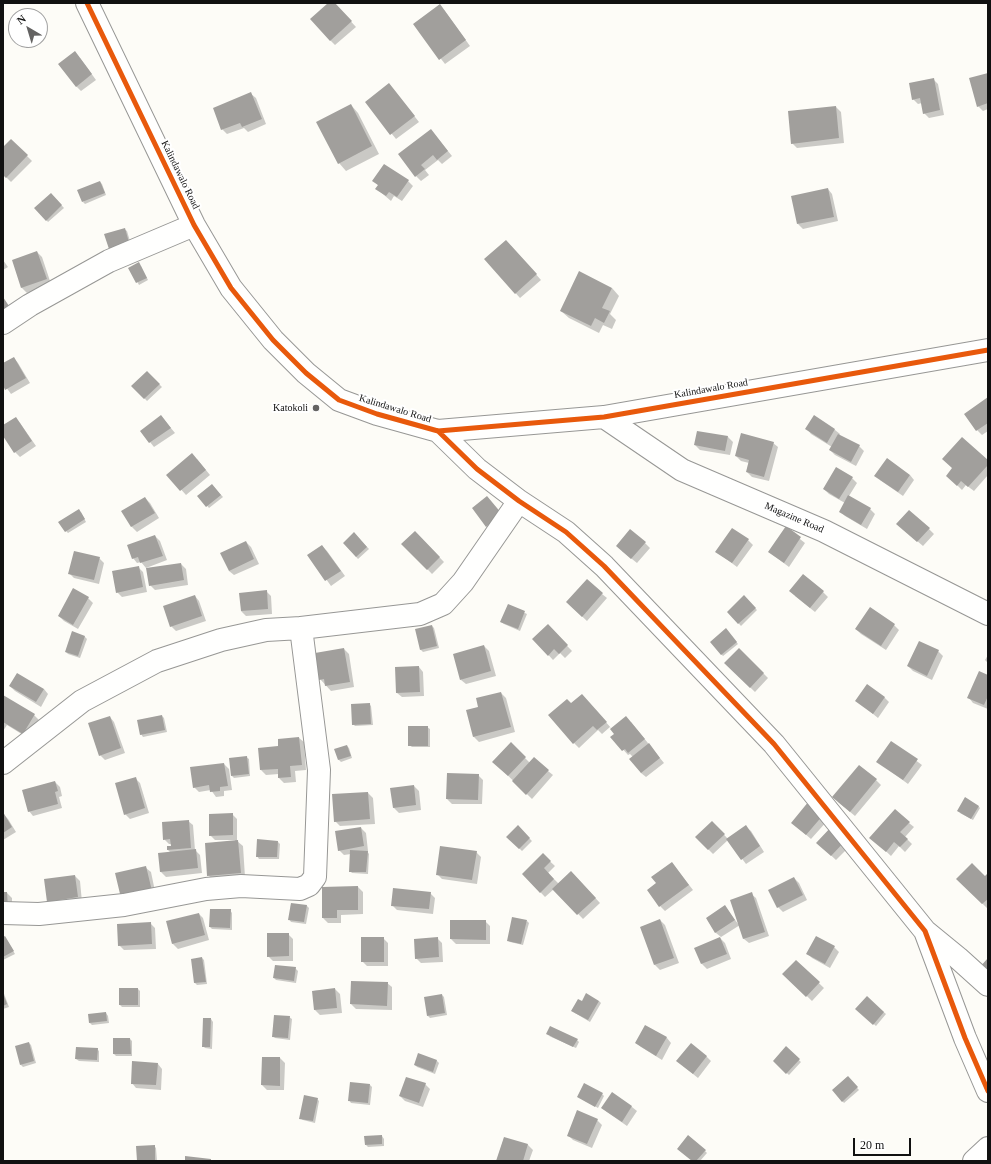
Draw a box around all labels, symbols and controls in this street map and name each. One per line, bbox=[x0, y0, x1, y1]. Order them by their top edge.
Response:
north arrow bbox=[8, 8, 48, 48]
text: N bbox=[14, 12, 28, 27]
street label: Kalindawalo Road bbox=[158, 139, 202, 211]
street label: Kalindawalo Road bbox=[673, 377, 749, 401]
street label: Kalindawalo Road bbox=[358, 392, 432, 426]
place label: Katokoli bbox=[273, 402, 308, 414]
marker: Katokoli bbox=[311, 403, 321, 413]
street label: Magazine Road bbox=[763, 500, 825, 536]
scale bar bbox=[855, 1130, 913, 1156]
text: 20 m bbox=[860, 1138, 884, 1152]

